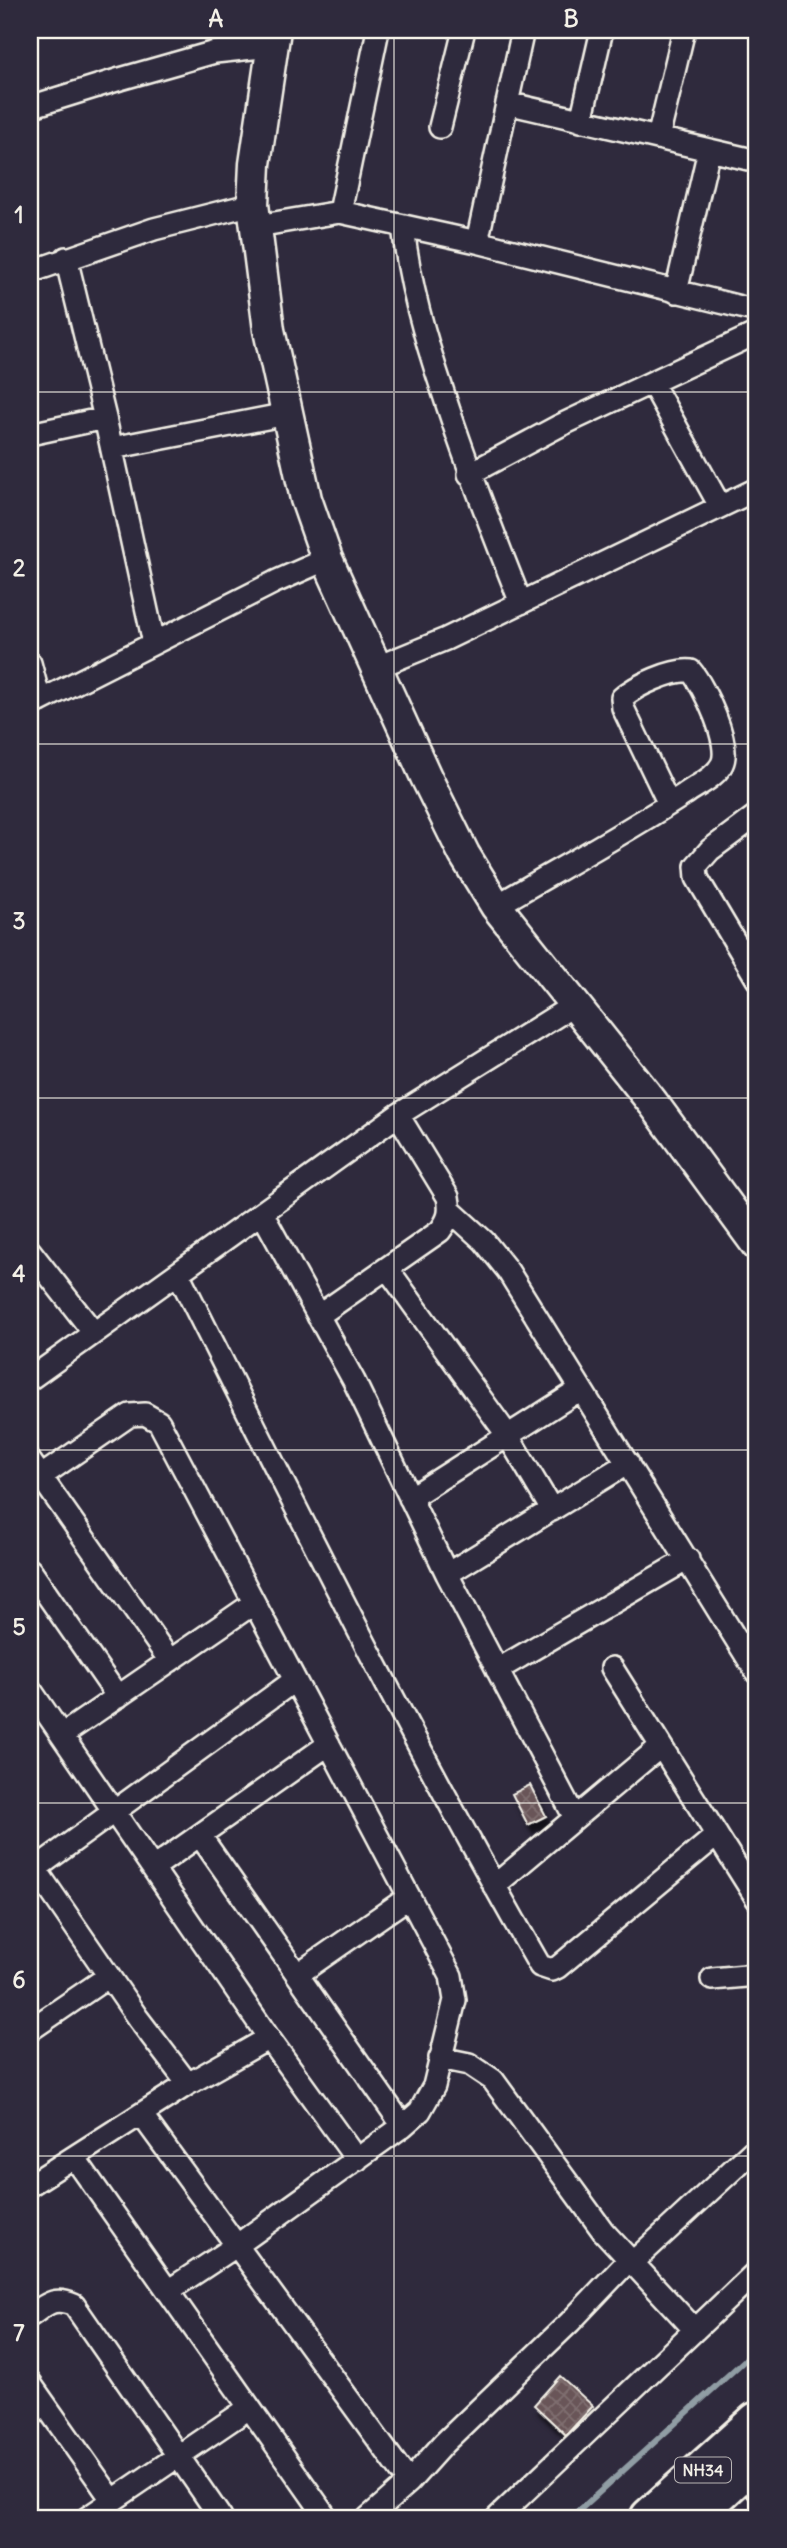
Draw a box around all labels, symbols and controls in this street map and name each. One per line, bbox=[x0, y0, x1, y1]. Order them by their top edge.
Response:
text: A bbox=[209, 4, 224, 33]
text: B bbox=[563, 4, 579, 33]
text: 1 bbox=[14, 200, 24, 229]
text: 2 bbox=[13, 553, 26, 582]
text: 3 bbox=[12, 906, 26, 935]
text: 4 bbox=[12, 1259, 26, 1288]
text: 5 bbox=[12, 1612, 26, 1641]
text: 6 bbox=[12, 1965, 26, 1994]
text: 7 bbox=[13, 2318, 25, 2347]
road number: NH34 bbox=[675, 2458, 731, 2482]

